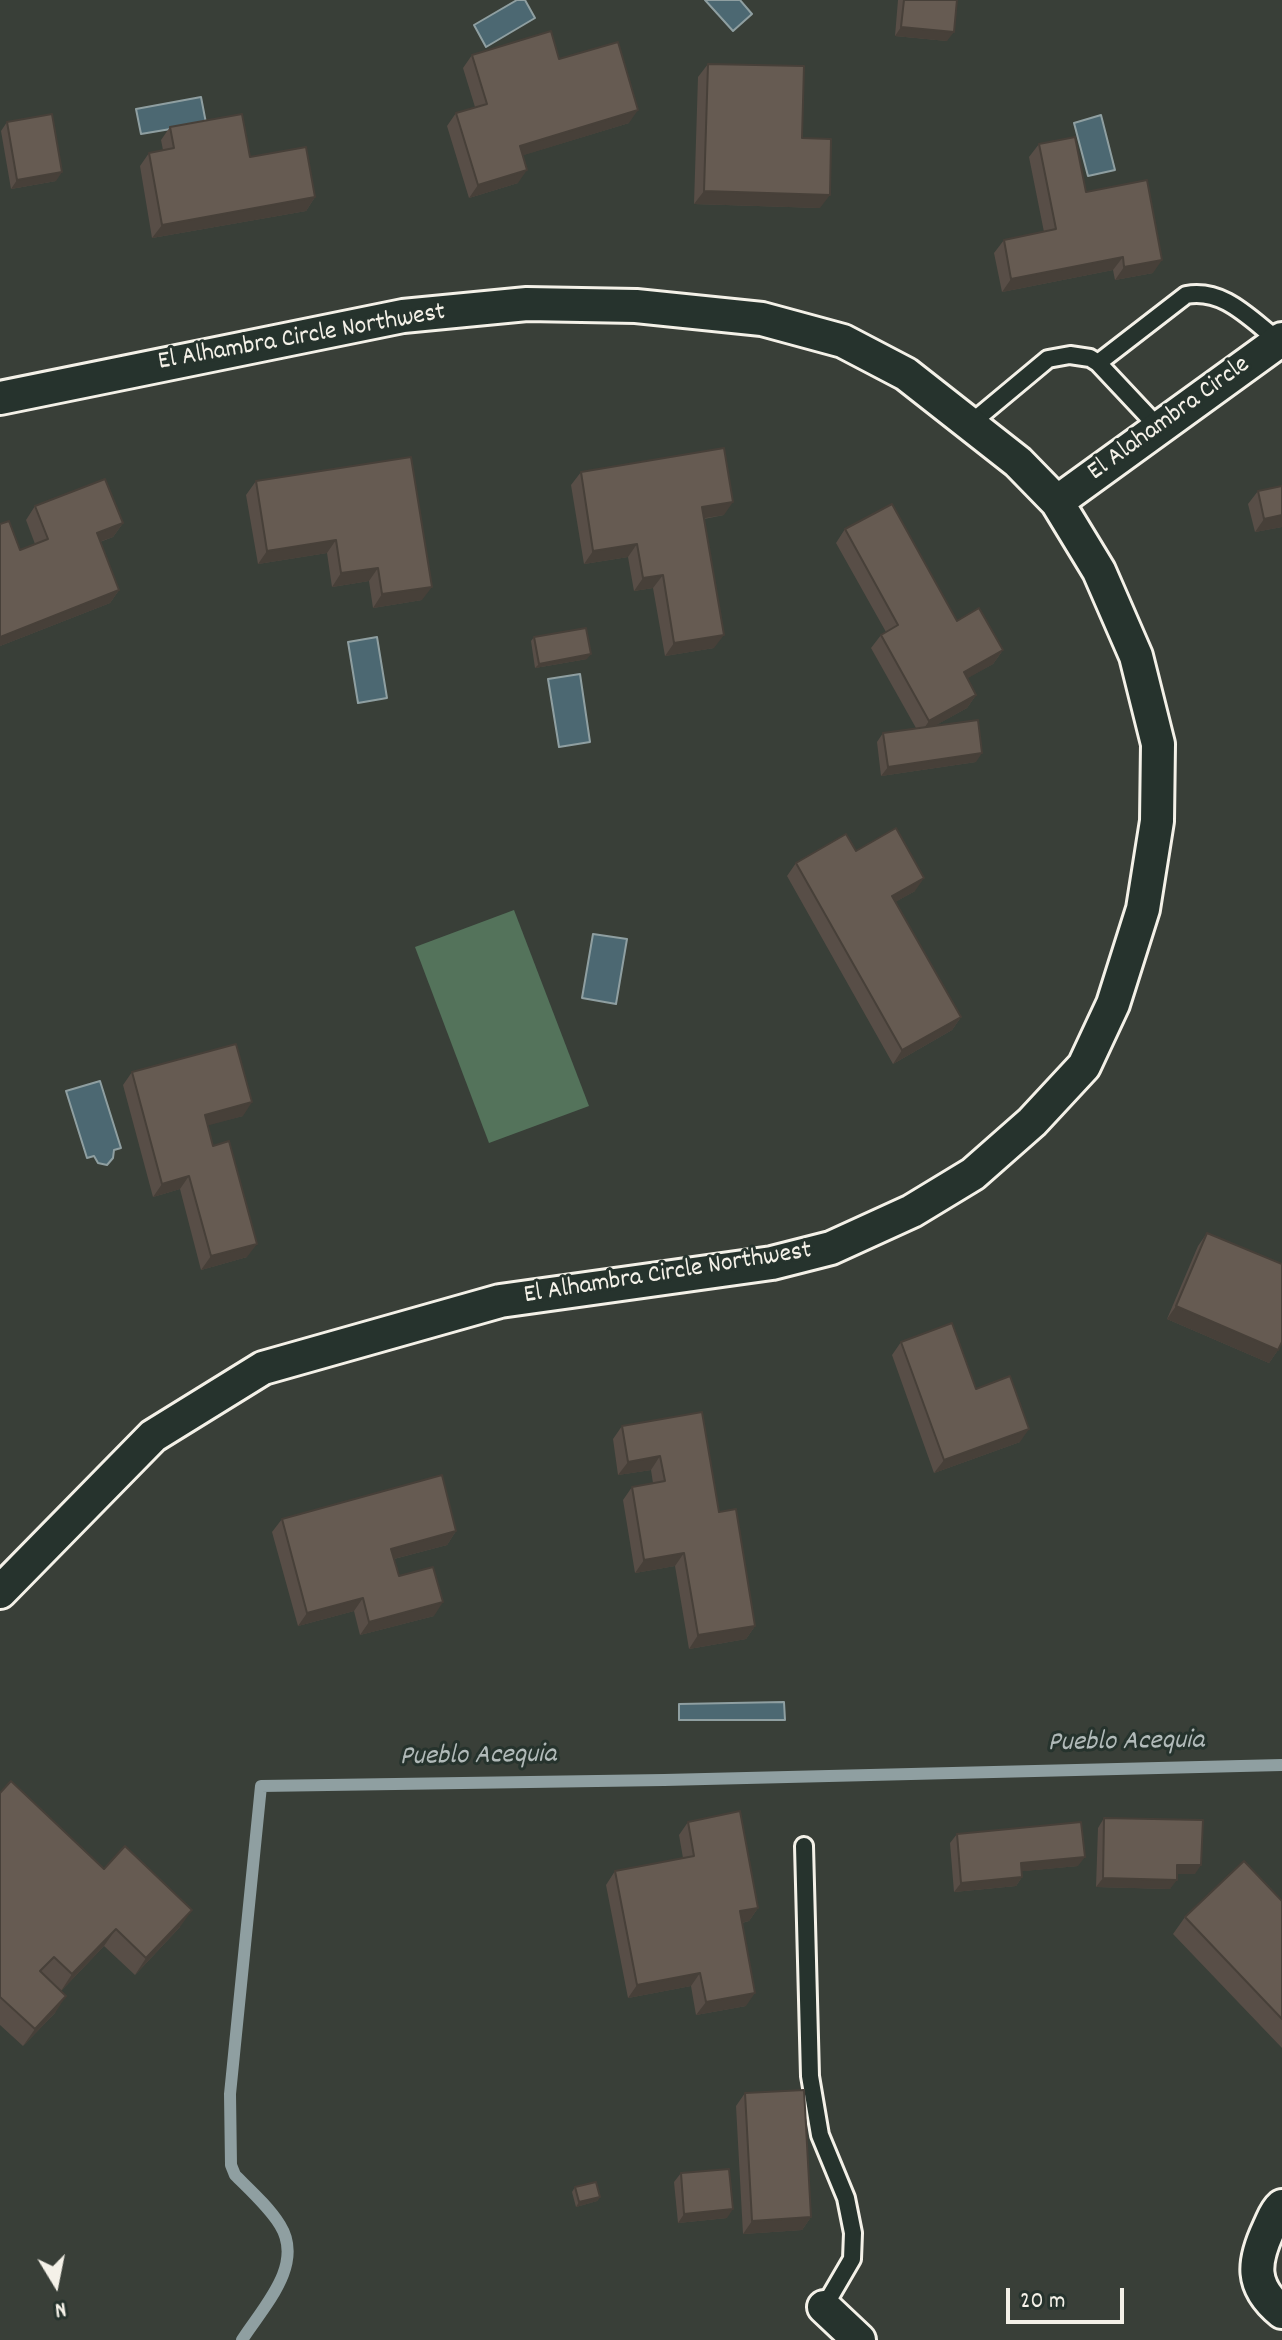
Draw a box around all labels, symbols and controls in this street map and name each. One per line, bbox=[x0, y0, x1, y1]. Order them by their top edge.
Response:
street label: El Alhambra Circle Northwest bbox=[156, 298, 448, 380]
street label: El Alahambra Circle bbox=[1083, 351, 1257, 489]
street label: El Alhambra Circle Northwest bbox=[522, 1237, 814, 1313]
water label: Pueblo Acequia bbox=[1048, 1726, 1204, 1762]
water label: Pueblo Acequia bbox=[400, 1740, 556, 1776]
north arrow bbox=[16, 2244, 96, 2324]
scale bar bbox=[1010, 2272, 1128, 2322]
text: 20 m bbox=[1020, 2285, 1066, 2319]
text: N bbox=[52, 2292, 68, 2324]

